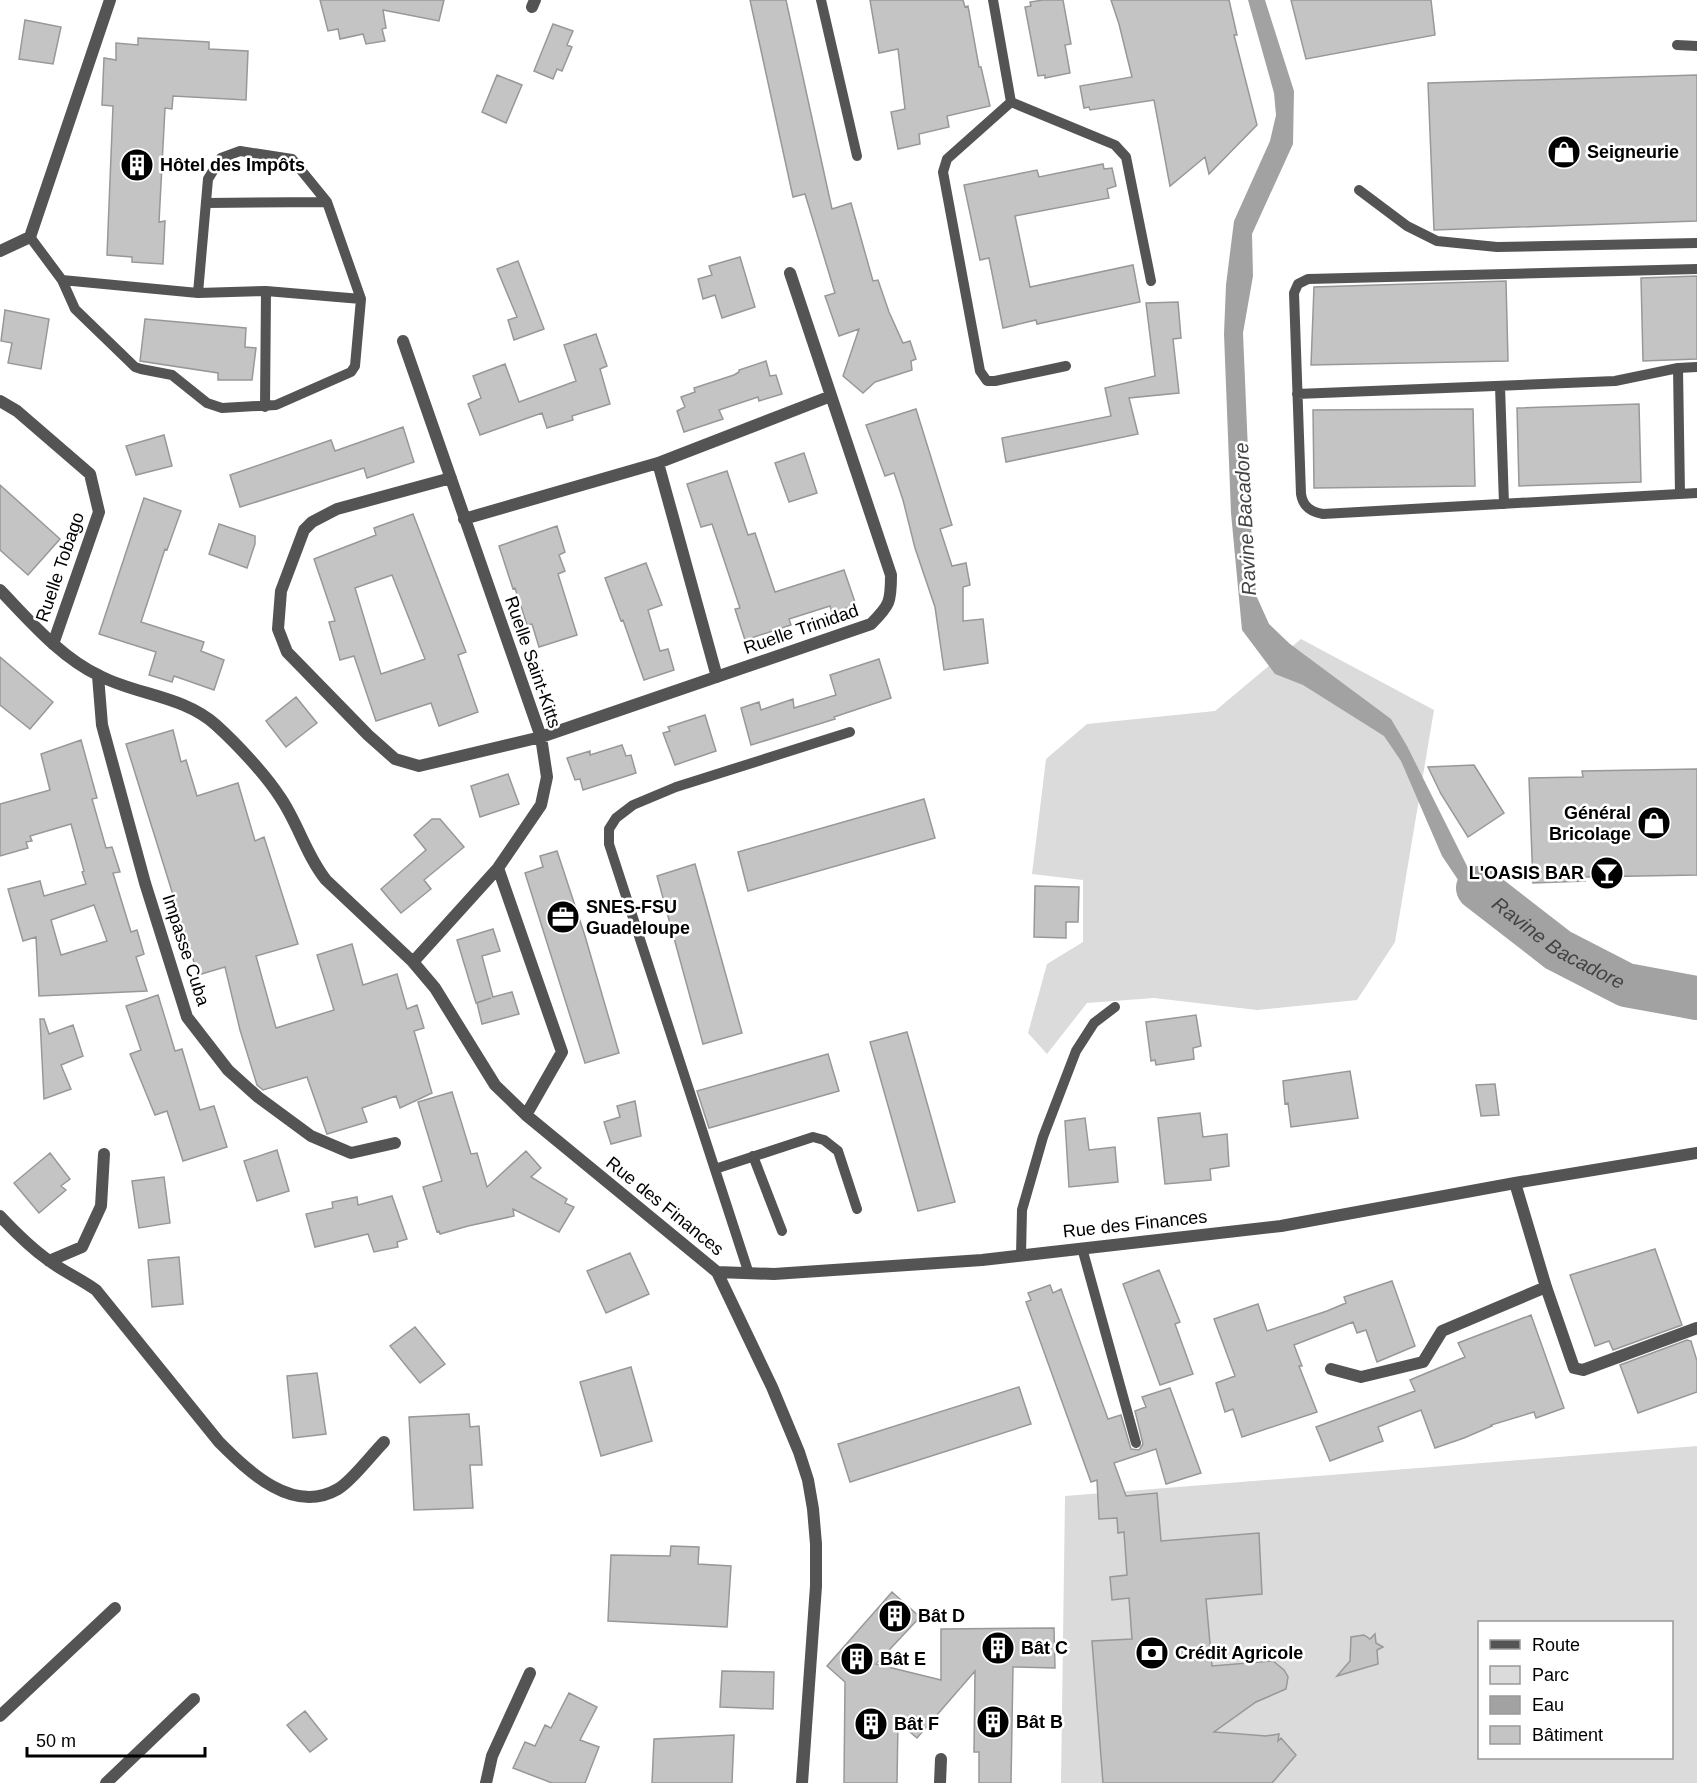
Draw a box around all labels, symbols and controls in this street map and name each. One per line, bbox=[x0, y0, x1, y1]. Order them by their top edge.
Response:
shop icon: Seigneurie bbox=[1546, 134, 1582, 170]
place label: Seigneurie bbox=[1587, 142, 1679, 162]
building icon: Hôtel des Impôts bbox=[119, 147, 155, 183]
place label: Hôtel des Impôts bbox=[160, 155, 305, 175]
water label: Ravine Bacadore bbox=[1230, 442, 1260, 596]
street label: Ruelle Tobago bbox=[32, 509, 88, 625]
street label: Ruelle Saint-Kitts bbox=[501, 593, 565, 731]
street label: Ruelle Trinidad bbox=[741, 600, 861, 658]
place label: Général Bricolage bbox=[1549, 803, 1631, 844]
shop icon: Général Bricolage bbox=[1636, 805, 1672, 841]
bar icon: L'OASIS BAR bbox=[1589, 855, 1625, 891]
place label: L'OASIS BAR bbox=[1469, 863, 1584, 883]
street label: Impasse Cuba bbox=[159, 892, 214, 1009]
water label: Ravine Bacadore bbox=[1488, 892, 1628, 993]
place label: SNES-FSU Guadeloupe bbox=[586, 897, 690, 938]
office icon: SNES-FSU Guadeloupe bbox=[545, 899, 581, 935]
street label: Rue des Finances bbox=[602, 1153, 728, 1259]
street label: Rue des Finances bbox=[1062, 1206, 1208, 1242]
building icon: Bât D bbox=[877, 1598, 913, 1634]
place label: Bât D bbox=[918, 1606, 965, 1626]
legend bbox=[1478, 1621, 1673, 1759]
building icon: Bât C bbox=[980, 1630, 1016, 1666]
bank icon: Crédit Agricole bbox=[1134, 1635, 1170, 1671]
text: Route bbox=[1532, 1635, 1580, 1655]
place label: Bât C bbox=[1021, 1638, 1068, 1658]
building icon: Bât E bbox=[839, 1641, 875, 1677]
place label: Crédit Agricole bbox=[1175, 1643, 1303, 1663]
place label: Bât E bbox=[880, 1649, 926, 1669]
text: Parc bbox=[1532, 1665, 1569, 1685]
text: Eau bbox=[1532, 1695, 1564, 1715]
building icon: Bât B bbox=[975, 1704, 1011, 1740]
building icon: Bât F bbox=[853, 1706, 889, 1742]
place label: Bât B bbox=[1016, 1712, 1063, 1732]
place label: Bât F bbox=[894, 1714, 939, 1734]
scale bar bbox=[27, 1720, 206, 1758]
text: Bâtiment bbox=[1532, 1725, 1603, 1745]
text: 50 m bbox=[36, 1731, 76, 1751]

